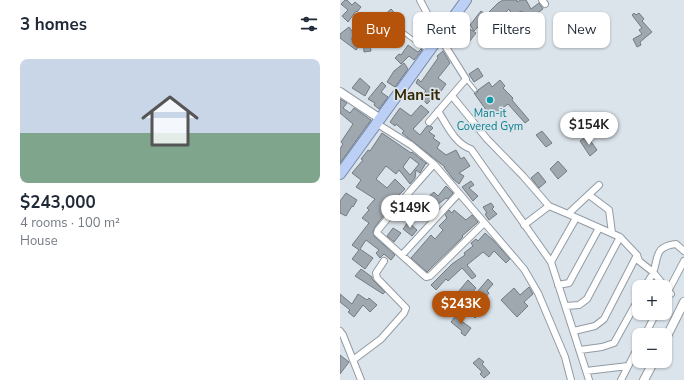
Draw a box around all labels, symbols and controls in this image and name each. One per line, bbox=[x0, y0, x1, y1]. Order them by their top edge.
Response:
chip: Buy bbox=[352, 12, 405, 48]
chip: Rent bbox=[413, 12, 470, 48]
chip: Filters bbox=[478, 12, 545, 48]
chip: New bbox=[553, 12, 610, 48]
text: 3 homes bbox=[20, 13, 87, 36]
icon: filters bbox=[298, 13, 320, 35]
icon: home bbox=[134, 85, 206, 157]
district label: Man-it bbox=[394, 85, 440, 105]
marker: Man-it Covered Gym bbox=[485, 95, 495, 105]
place label: Man-it Covered Gym bbox=[457, 106, 523, 134]
pin: $154K bbox=[561, 112, 617, 146]
text: $154K bbox=[569, 116, 609, 134]
text: $243,000 bbox=[20, 191, 96, 214]
pin: $149K bbox=[382, 195, 438, 229]
text: $149K bbox=[390, 199, 430, 217]
text: 4 rooms · 100 m² bbox=[20, 214, 120, 232]
text: House bbox=[20, 232, 58, 250]
map controls bbox=[632, 280, 672, 368]
button: + bbox=[632, 280, 672, 320]
pin: $243K bbox=[433, 291, 489, 325]
text: $243K bbox=[441, 295, 481, 313]
button: − bbox=[632, 328, 672, 368]

